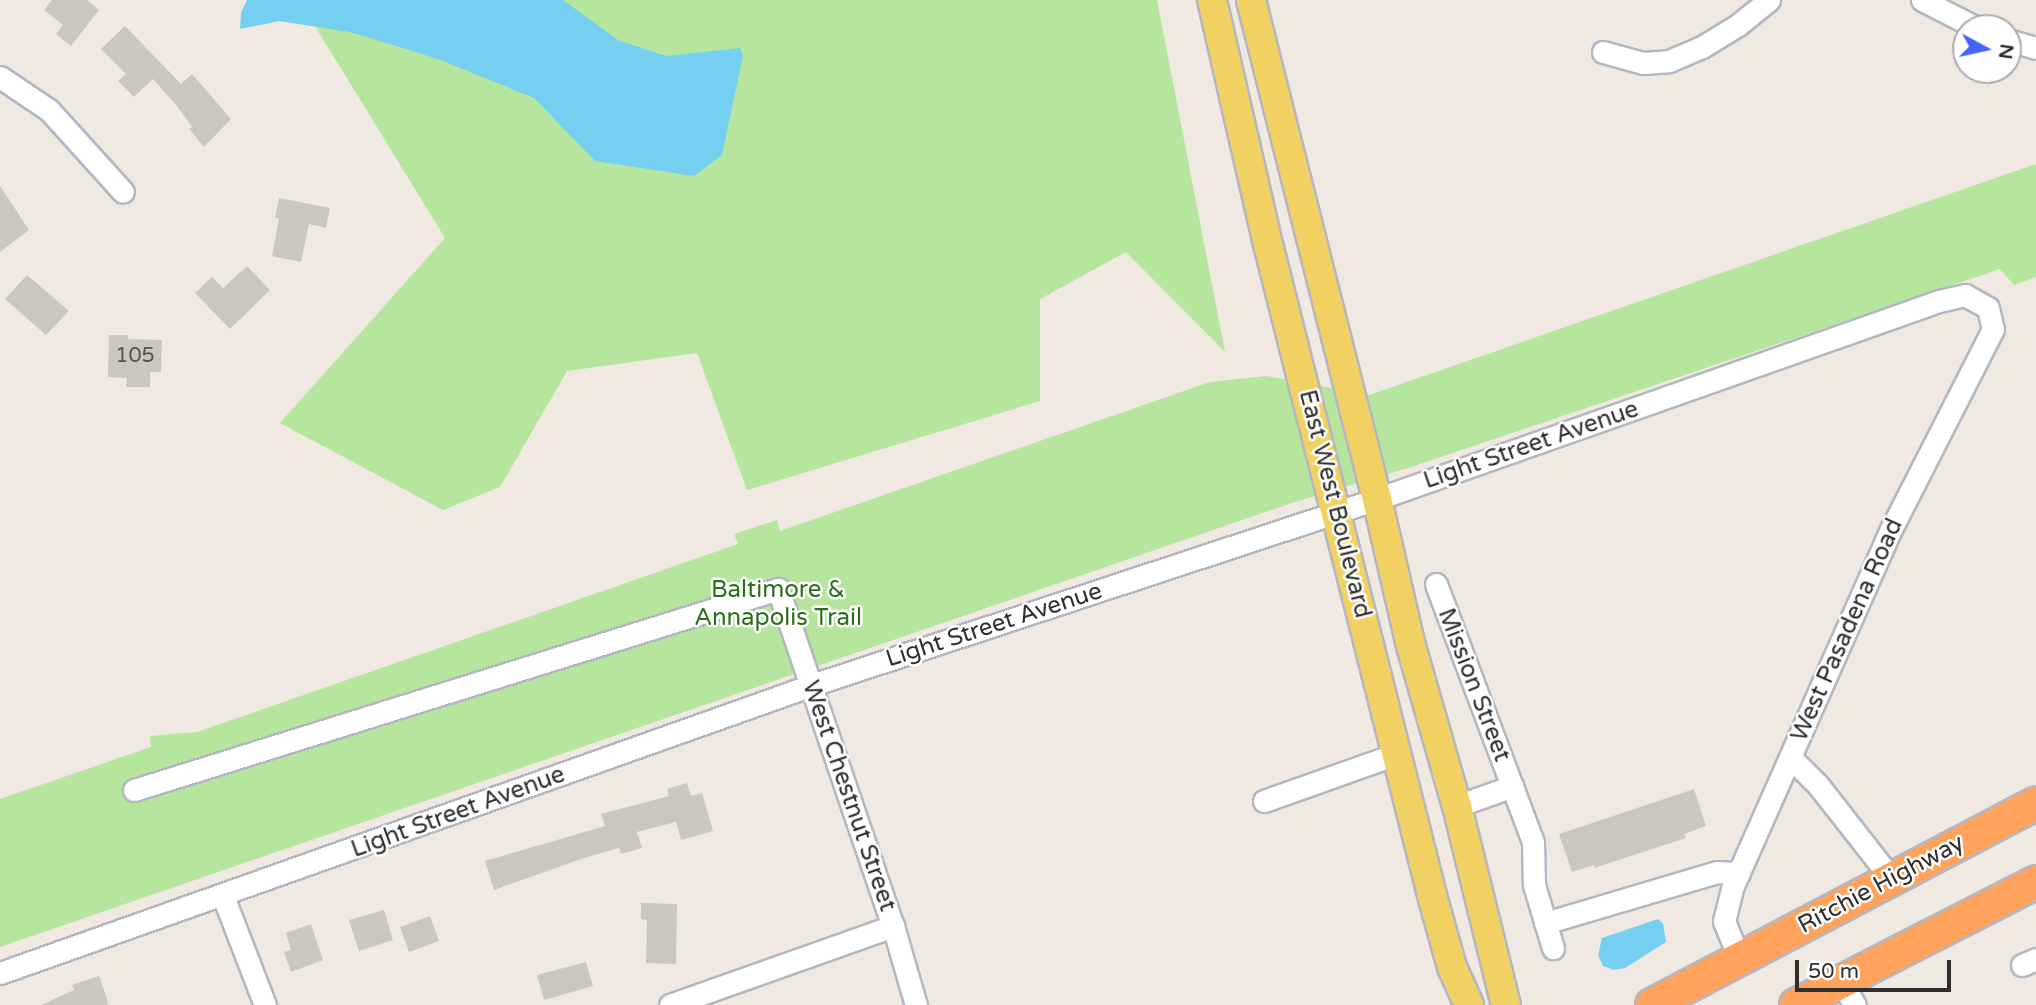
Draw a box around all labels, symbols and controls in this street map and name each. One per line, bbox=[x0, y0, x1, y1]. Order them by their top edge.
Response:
north arrow bbox=[1952, 14, 2022, 84]
text: N bbox=[1994, 43, 2018, 61]
house number: 105 bbox=[115, 343, 155, 369]
street label: East West Boulevard bbox=[1293, 387, 1377, 621]
street label: Light Street Avenue bbox=[1420, 395, 1642, 495]
street label: West Pasadena Road bbox=[1785, 514, 1909, 746]
park label: Baltimore & Annapolis Trail bbox=[694, 576, 862, 632]
street label: Light Street Avenue bbox=[882, 576, 1106, 674]
street label: Mission Street bbox=[1432, 604, 1516, 766]
street label: West Chestnut Street bbox=[796, 677, 902, 915]
street label: Light Street Avenue bbox=[347, 760, 569, 864]
street label: Ritchie Highway bbox=[1793, 828, 1969, 940]
scale bar bbox=[1798, 946, 1954, 990]
text: 50 m bbox=[1808, 959, 1859, 984]

